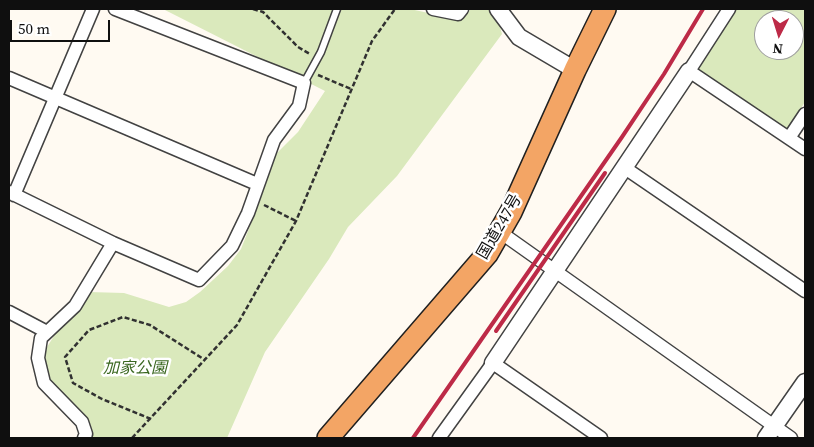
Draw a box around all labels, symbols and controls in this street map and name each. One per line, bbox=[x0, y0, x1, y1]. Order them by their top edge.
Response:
scale bar bbox=[12, 10, 112, 42]
north arrow bbox=[754, 10, 804, 60]
text: 50 m bbox=[18, 18, 50, 39]
text: N bbox=[772, 39, 784, 59]
street label: 国道247号 bbox=[474, 191, 526, 263]
park label: 加家公園 bbox=[103, 359, 167, 379]

